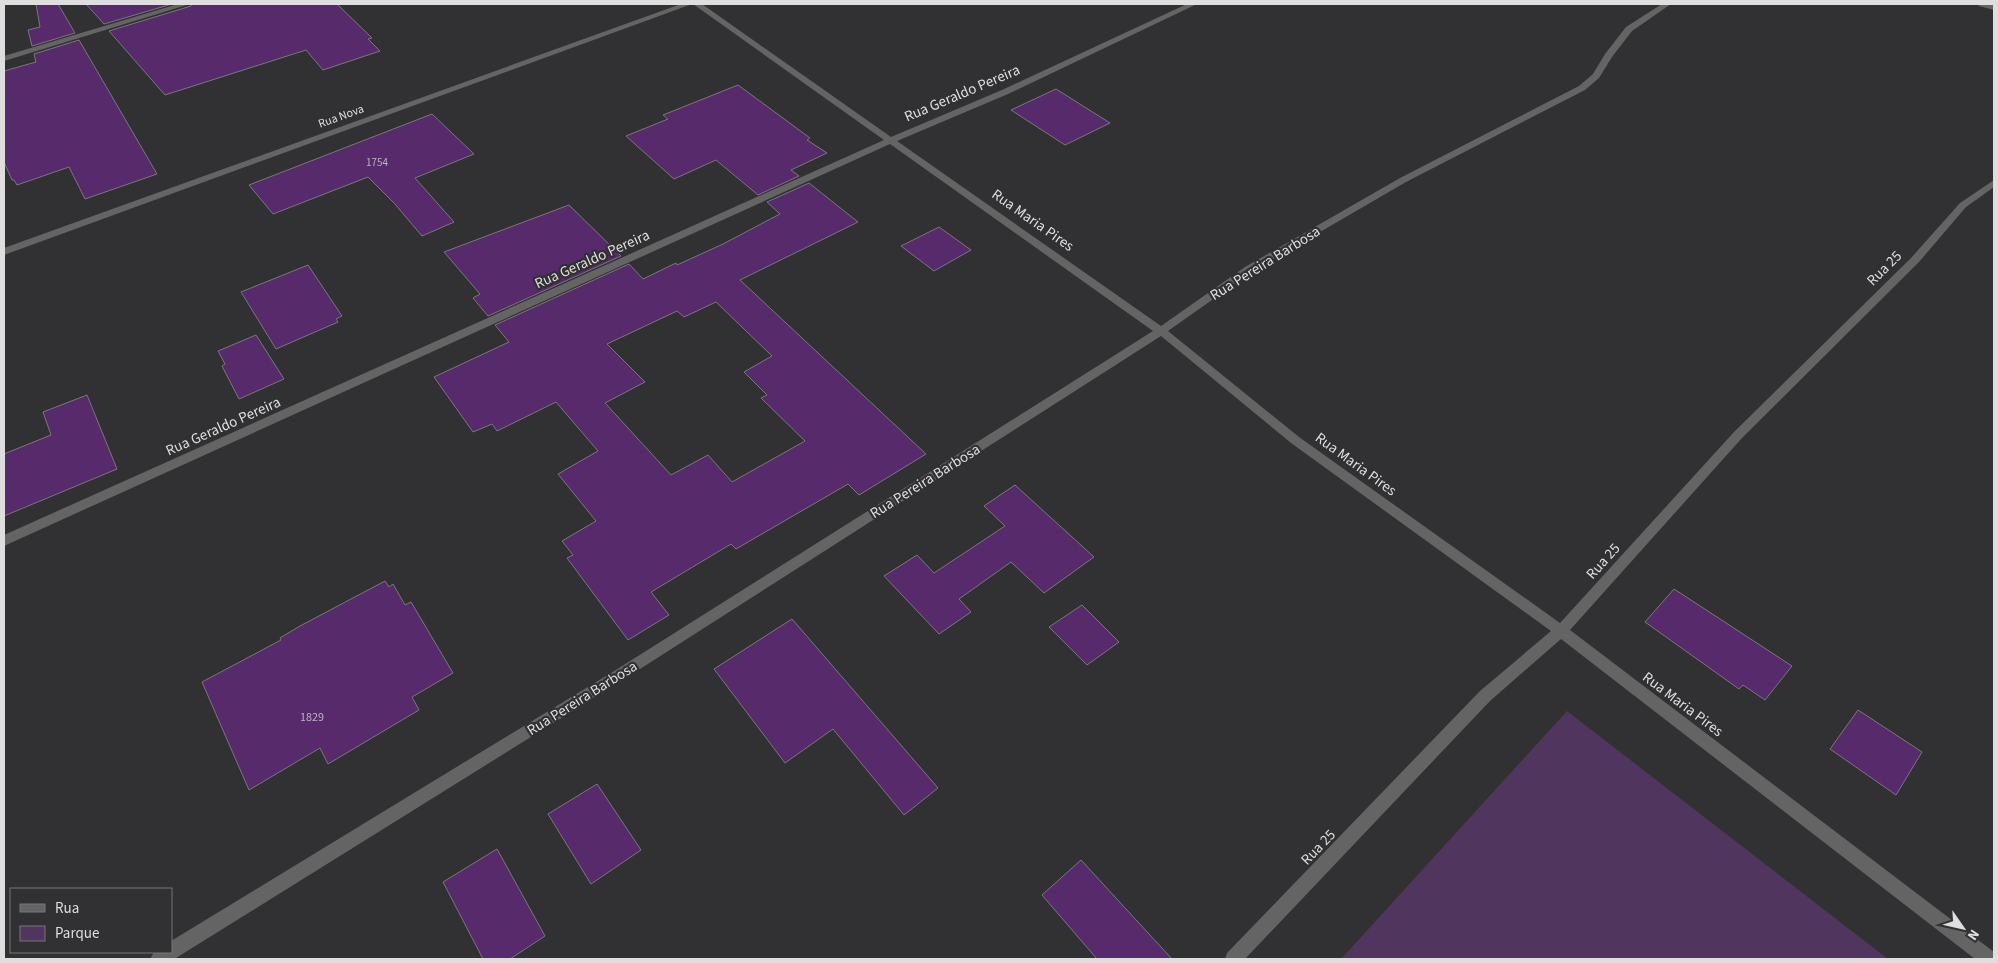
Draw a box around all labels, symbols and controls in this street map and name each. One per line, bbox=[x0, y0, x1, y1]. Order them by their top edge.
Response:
street label: Rua Geraldo Pereira bbox=[901, 60, 1023, 127]
street label: Rua Nova bbox=[316, 100, 366, 133]
house number: 1754 bbox=[366, 155, 388, 170]
street label: Rua Maria Pires bbox=[987, 184, 1078, 257]
street label: Rua Pereira Barbosa bbox=[1206, 221, 1324, 306]
street label: Rua Geraldo Pereira bbox=[531, 225, 653, 294]
street label: Rua 25 bbox=[1862, 246, 1907, 291]
street label: Rua Geraldo Pereira bbox=[162, 392, 284, 461]
street label: Rua Maria Pires bbox=[1311, 428, 1401, 501]
street label: Rua Pereira Barbosa bbox=[866, 439, 984, 524]
street label: Rua 25 bbox=[1581, 539, 1625, 584]
street label: Rua Pereira Barbosa bbox=[523, 656, 641, 741]
street label: Rua Maria Pires bbox=[1638, 667, 1727, 742]
house number: 1829 bbox=[300, 709, 324, 726]
street label: Rua 25 bbox=[1296, 825, 1341, 870]
legend bbox=[10, 888, 172, 953]
text: Rua bbox=[55, 898, 79, 919]
north arrow bbox=[1938, 903, 1988, 953]
text: Parque bbox=[55, 923, 99, 944]
text: N bbox=[1962, 925, 1984, 944]

